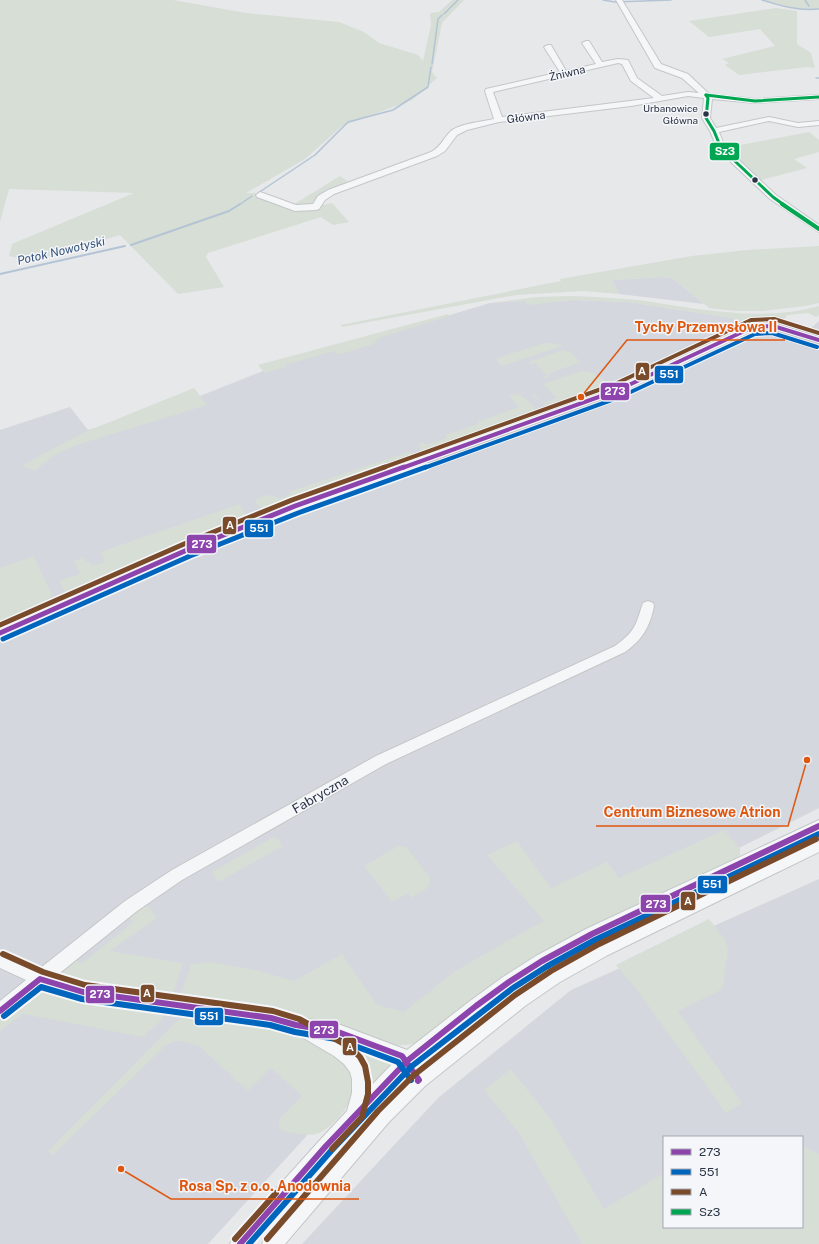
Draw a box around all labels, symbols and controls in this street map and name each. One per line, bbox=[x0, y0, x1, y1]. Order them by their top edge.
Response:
street label: Żniwna bbox=[547, 62, 586, 83]
place label: Urbanowice Główna bbox=[643, 102, 698, 126]
street label: Główna bbox=[506, 109, 546, 125]
marker: Urbanowice Główna bbox=[701, 109, 711, 119]
line badge: Sz3 bbox=[709, 142, 740, 161]
text: Sz3 bbox=[715, 145, 735, 157]
unlabelled marker bbox=[750, 175, 760, 185]
water label: Potok Nowotyski bbox=[16, 234, 106, 268]
callout: Tychy Przemysłowa II bbox=[627, 314, 785, 340]
text: Tychy Przemysłowa II bbox=[635, 319, 777, 335]
line badge: A bbox=[635, 362, 650, 381]
text: A bbox=[638, 365, 646, 377]
line badge: 551 bbox=[654, 365, 684, 384]
text: 551 bbox=[659, 368, 679, 380]
line badge: 273 bbox=[600, 382, 630, 401]
text: 273 bbox=[604, 385, 626, 397]
line badge: A bbox=[222, 516, 237, 535]
text: A bbox=[226, 519, 234, 531]
line badge: 551 bbox=[244, 519, 274, 538]
text: 551 bbox=[249, 522, 269, 534]
line badge: 273 bbox=[186, 534, 217, 554]
text: 273 bbox=[191, 538, 213, 550]
street label: Fabryczna bbox=[289, 772, 351, 817]
callout: Centrum Biznesowe Atrion bbox=[596, 800, 788, 826]
text: Centrum Biznesowe Atrion bbox=[604, 804, 780, 820]
line badge: 551 bbox=[697, 875, 728, 894]
text: 551 bbox=[702, 878, 722, 890]
line badge: A bbox=[680, 891, 696, 911]
line badge: 273 bbox=[640, 894, 671, 913]
text: A bbox=[684, 895, 692, 907]
text: 273 bbox=[645, 898, 667, 910]
line badge: A bbox=[140, 984, 155, 1003]
line badge: 273 bbox=[85, 985, 115, 1004]
text: A bbox=[143, 987, 151, 999]
text: 273 bbox=[89, 988, 111, 1000]
line badge: 551 bbox=[194, 1007, 224, 1026]
text: 551 bbox=[199, 1010, 219, 1022]
line badge: 273 bbox=[309, 1020, 339, 1039]
text: 273 bbox=[313, 1024, 335, 1036]
line badge: A bbox=[342, 1037, 357, 1056]
text: A bbox=[346, 1041, 354, 1053]
legend bbox=[663, 1136, 803, 1228]
text: 273 bbox=[699, 1145, 721, 1159]
text: 551 bbox=[699, 1165, 719, 1179]
callout: Rosa Sp. z o.o. Anodownia bbox=[171, 1173, 359, 1199]
text: Rosa Sp. z o.o. Anodownia bbox=[179, 1178, 351, 1194]
text: A bbox=[699, 1185, 708, 1199]
text: Sz3 bbox=[699, 1205, 720, 1219]

